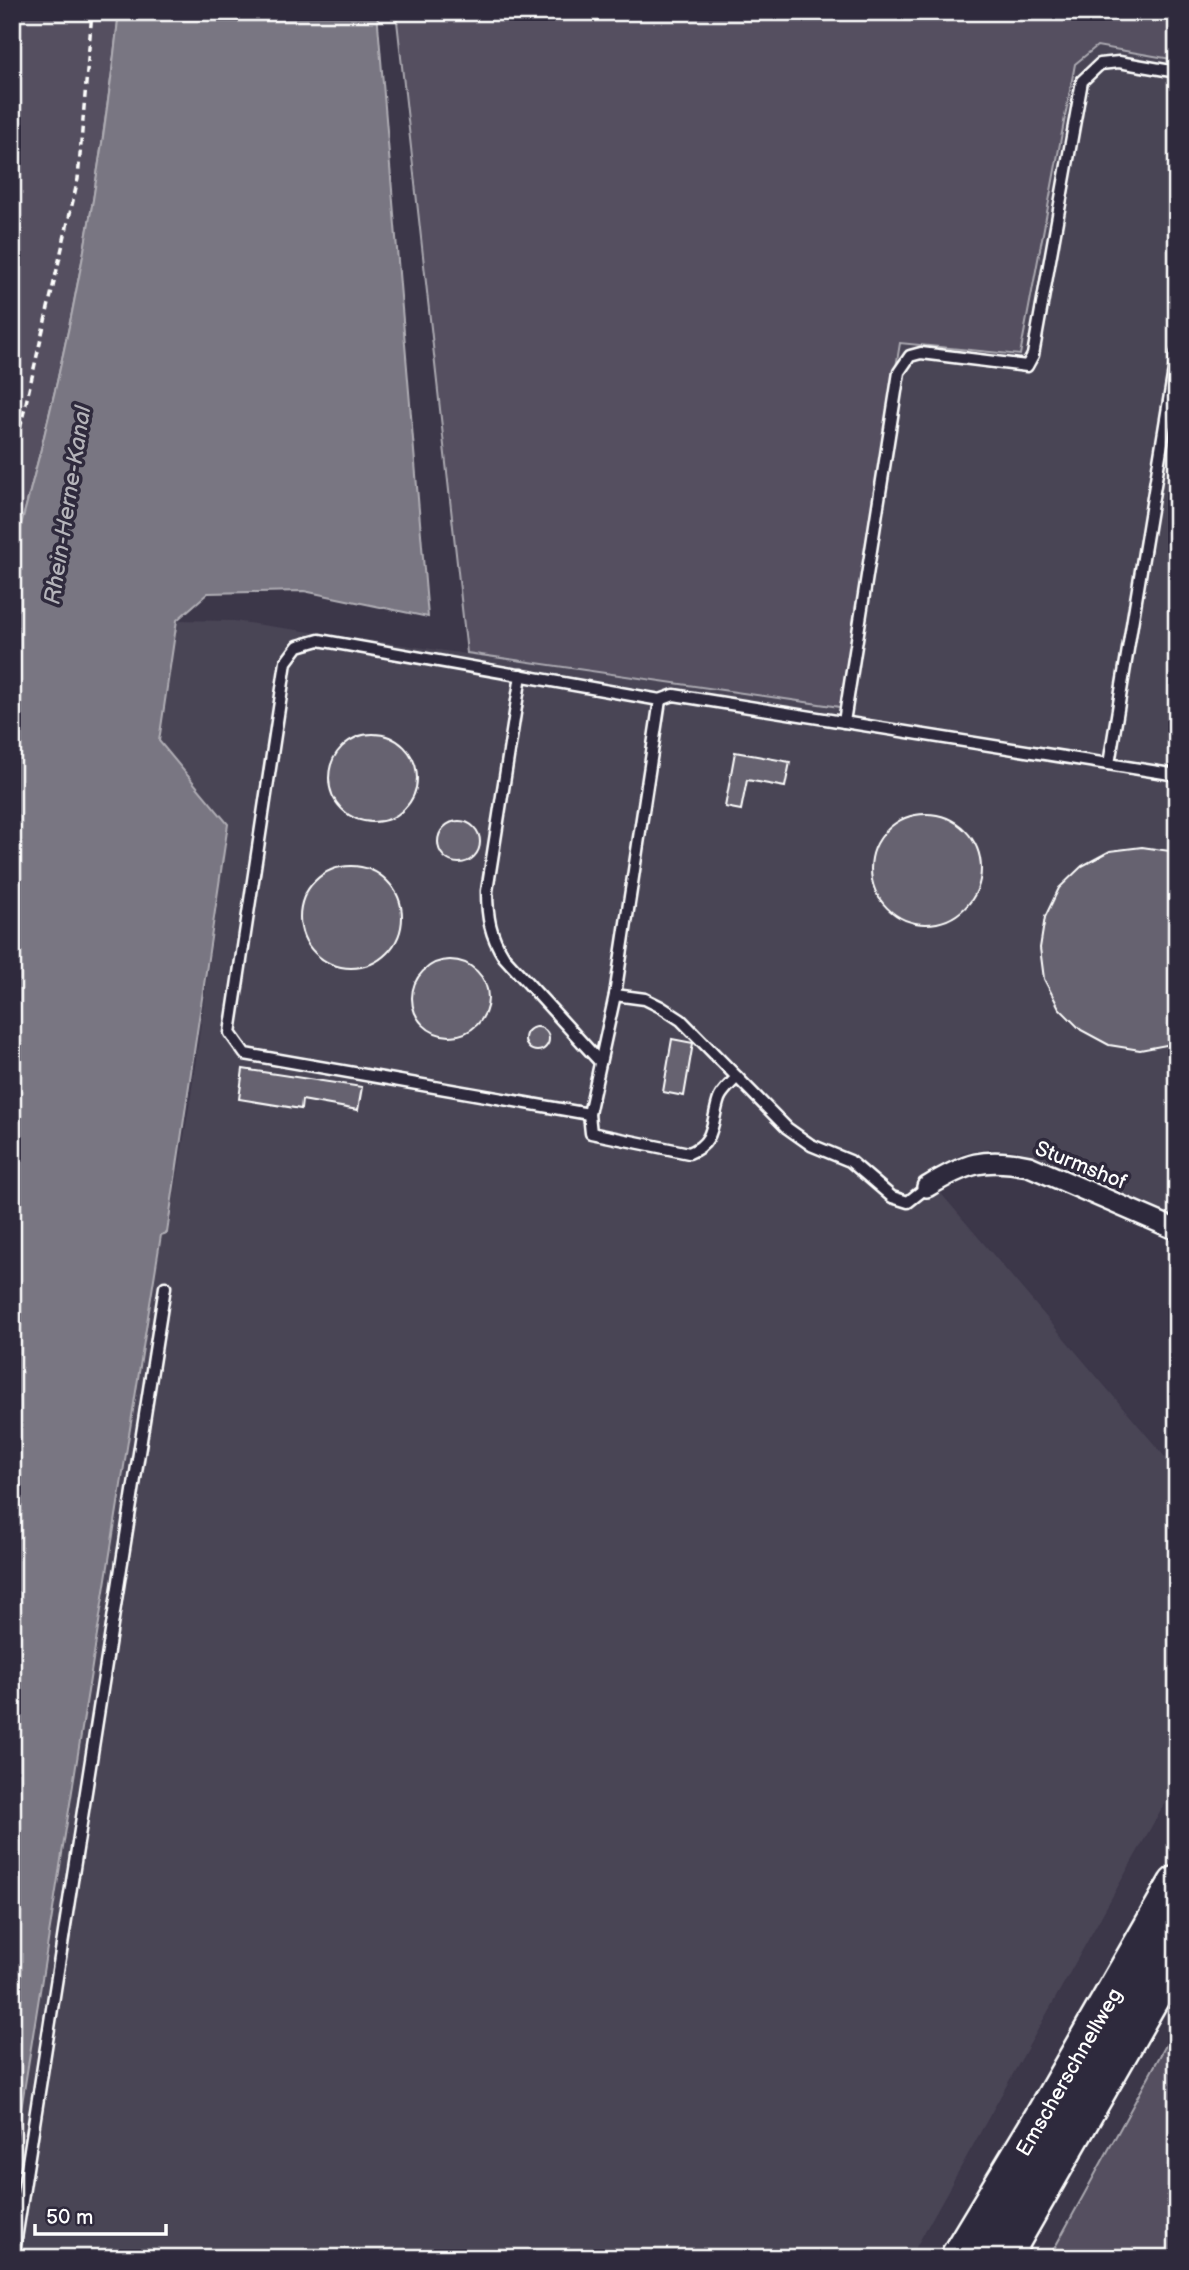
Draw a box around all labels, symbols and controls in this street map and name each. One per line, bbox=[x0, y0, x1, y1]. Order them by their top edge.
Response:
water label: Rhein-Herne-Kanal bbox=[38, 403, 98, 606]
street label: Sturmshof bbox=[1032, 1136, 1130, 1195]
street label: Emscherschnellweg bbox=[1011, 1984, 1128, 2161]
scale bar bbox=[35, 2193, 166, 2237]
text: 50 m bbox=[46, 2205, 93, 2230]

